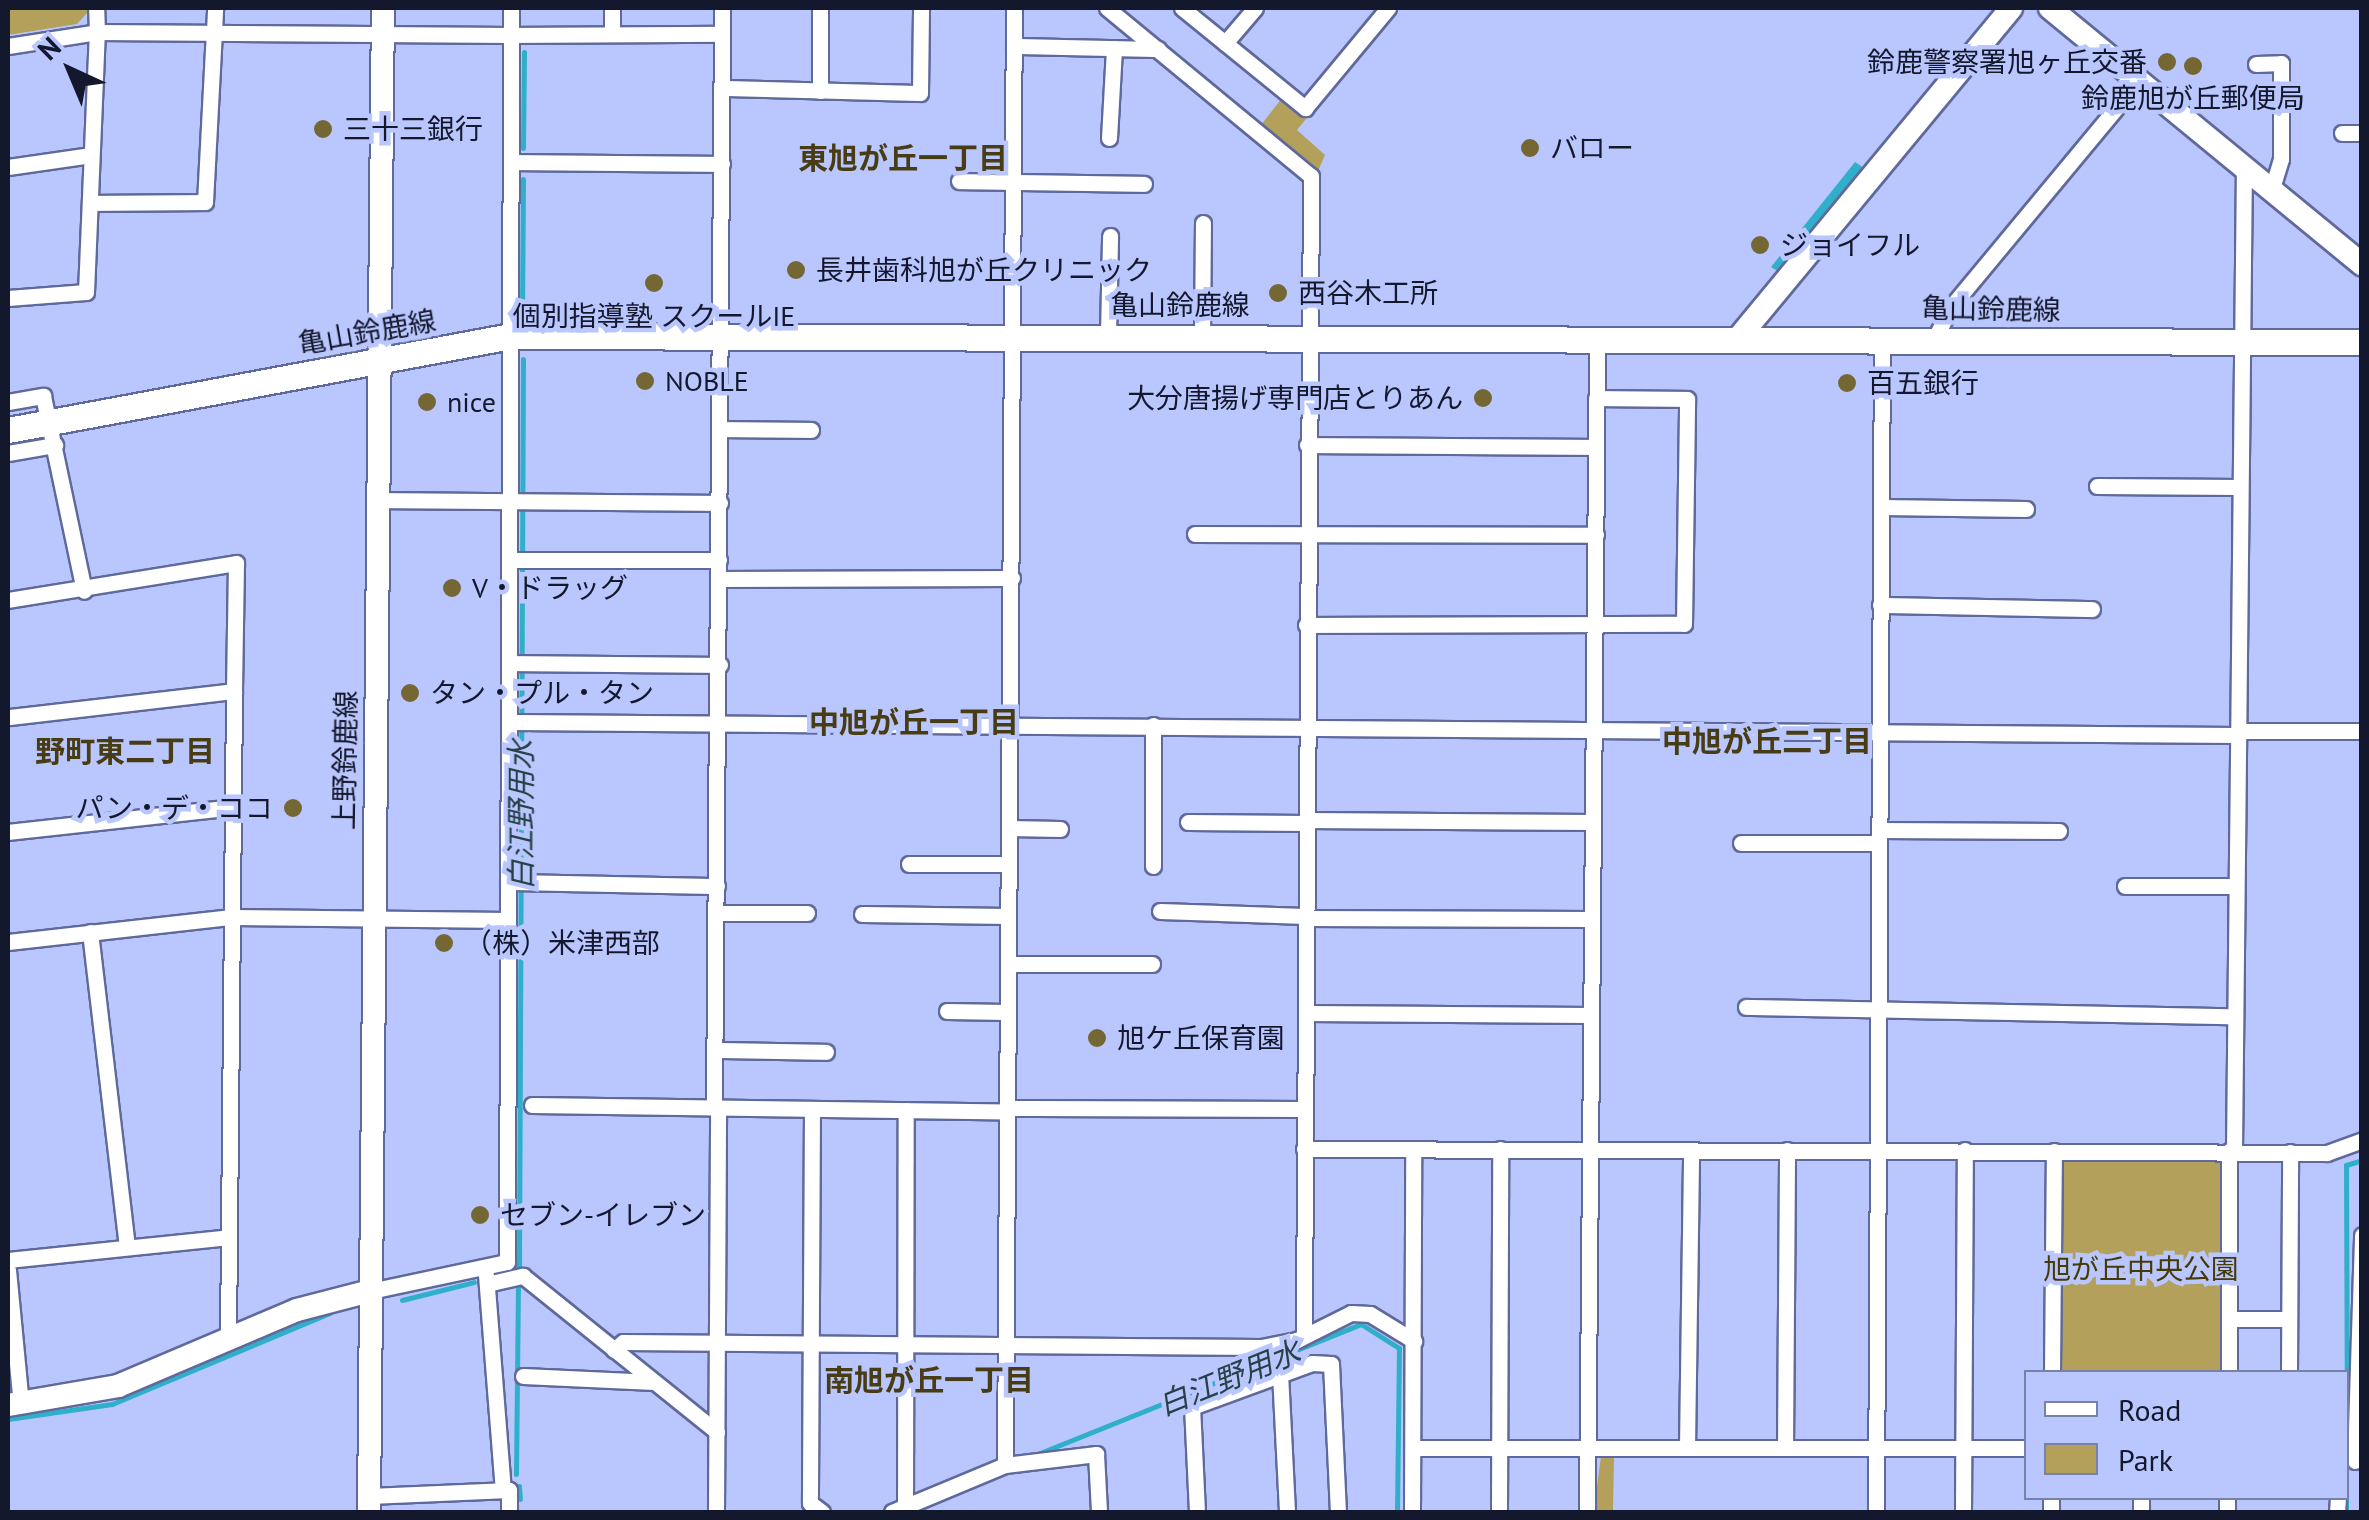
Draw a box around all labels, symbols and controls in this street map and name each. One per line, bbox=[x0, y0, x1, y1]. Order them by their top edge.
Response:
north arrow bbox=[20, 20, 120, 120]
text: N bbox=[29, 28, 68, 68]
place label: 鈴鹿警察署旭ヶ丘交番 bbox=[1867, 45, 2147, 79]
marker: 鈴鹿警察署旭ヶ丘交番 bbox=[2156, 51, 2178, 73]
marker: 鈴鹿旭が丘郵便局 bbox=[2182, 55, 2204, 77]
place label: 鈴鹿旭が丘郵便局 bbox=[2081, 81, 2305, 115]
place label: 三十三銀行 bbox=[343, 112, 483, 146]
marker: 三十三銀行 bbox=[312, 118, 334, 140]
place label: バロー bbox=[1550, 131, 1634, 165]
marker: バロー bbox=[1519, 137, 1541, 159]
district label: 東旭が丘一丁目 bbox=[798, 140, 1008, 176]
place label: ジョイフル bbox=[1780, 228, 1920, 262]
marker: ジョイフル bbox=[1749, 234, 1771, 256]
place label: 長井歯科旭が丘クリニック bbox=[816, 253, 1152, 287]
marker: 長井歯科旭が丘クリニック bbox=[785, 259, 807, 281]
marker: 個別指導塾 スクールIE bbox=[643, 272, 665, 294]
place label: 西谷木工所 bbox=[1298, 276, 1438, 310]
marker: 西谷木工所 bbox=[1267, 282, 1289, 304]
street label: 亀山鈴鹿線 bbox=[1110, 288, 1250, 322]
street label: 亀山鈴鹿線 bbox=[1921, 291, 2061, 327]
place label: 個別指導塾 スクールIE bbox=[513, 299, 795, 333]
street label: 亀山鈴鹿線 bbox=[295, 303, 439, 361]
place label: NOBLE bbox=[665, 364, 749, 398]
place label: 百五銀行 bbox=[1867, 366, 1979, 400]
marker: NOBLE bbox=[634, 370, 656, 392]
marker: 百五銀行 bbox=[1836, 372, 1858, 394]
place label: 大分唐揚げ専門店とりあん bbox=[1127, 381, 1463, 415]
place label: nice bbox=[447, 385, 496, 419]
marker: 大分唐揚げ専門店とりあん bbox=[1472, 387, 1494, 409]
marker: nice bbox=[416, 391, 438, 413]
place label: V・ドラッグ bbox=[472, 571, 628, 605]
marker: V・ドラッグ bbox=[441, 577, 463, 599]
place label: タン・プル・タン bbox=[430, 676, 654, 710]
marker: タン・プル・タン bbox=[399, 682, 421, 704]
street label: 上野鈴鹿線 bbox=[327, 690, 363, 830]
district label: 中旭が丘一丁目 bbox=[809, 704, 1019, 740]
district label: 中旭が丘二丁目 bbox=[1662, 723, 1872, 759]
district label: 野町東二丁目 bbox=[35, 733, 215, 769]
water label: 白江野用水 bbox=[503, 740, 539, 890]
place label: パン・デ・ココ bbox=[77, 791, 273, 825]
marker: パン・デ・ココ bbox=[282, 797, 304, 819]
place label: （株）米津西部 bbox=[464, 926, 660, 960]
marker: （株）米津西部 bbox=[433, 932, 455, 954]
place label: 旭ケ丘保育園 bbox=[1117, 1021, 1285, 1055]
marker: 旭ケ丘保育園 bbox=[1086, 1027, 1108, 1049]
place label: セブン-イレブン bbox=[500, 1198, 706, 1232]
marker: セブン-イレブン bbox=[469, 1204, 491, 1226]
park label: 旭が丘中央公園 bbox=[2043, 1252, 2239, 1286]
water label: 白江野用水 bbox=[1153, 1333, 1305, 1423]
district label: 南旭が丘一丁目 bbox=[824, 1362, 1034, 1398]
legend bbox=[2024, 1370, 2349, 1500]
text: Road bbox=[2118, 1390, 2182, 1429]
text: Park bbox=[2118, 1440, 2173, 1479]

